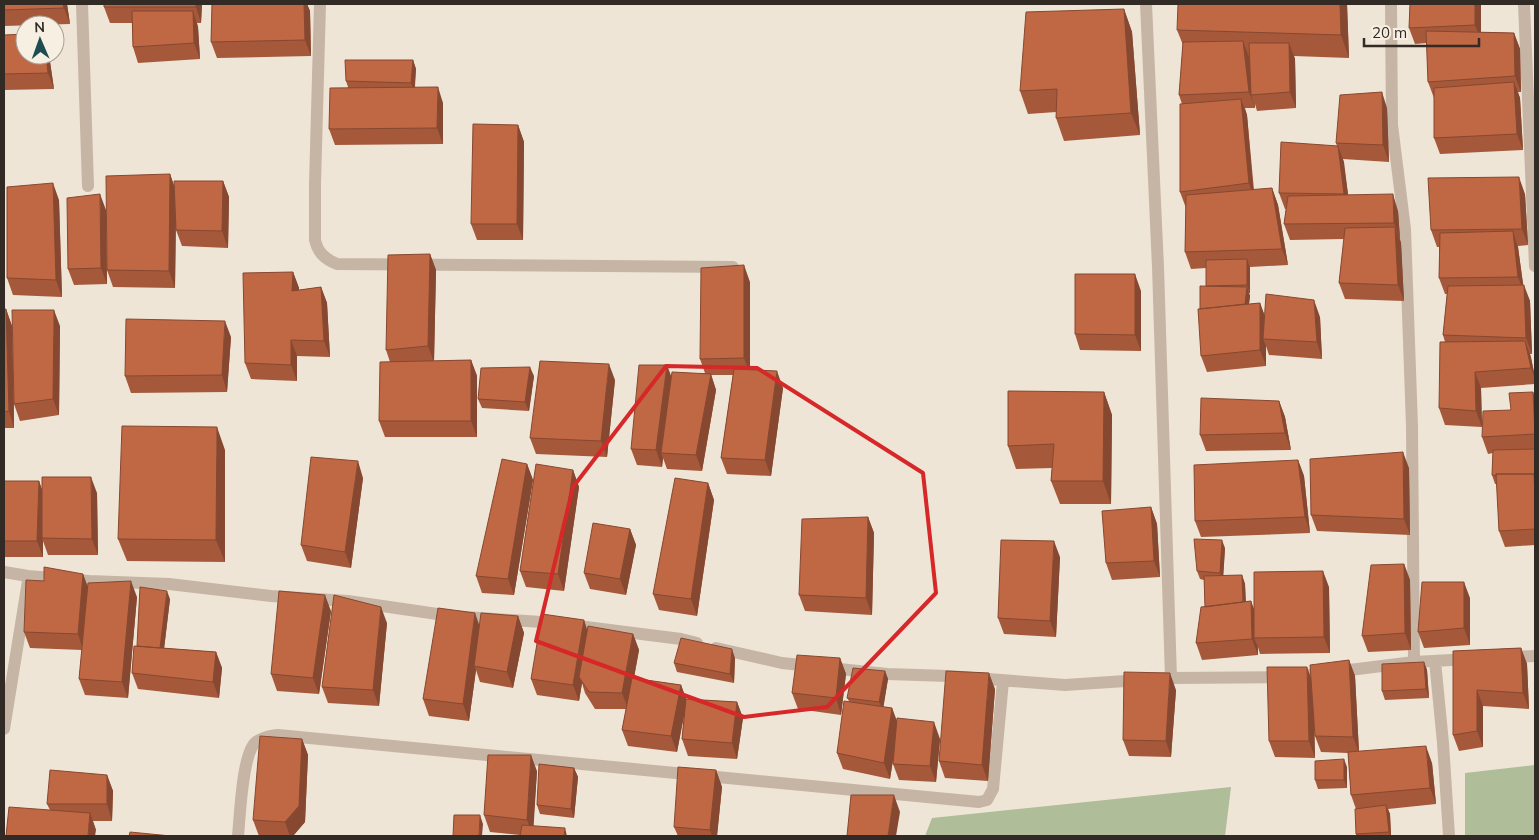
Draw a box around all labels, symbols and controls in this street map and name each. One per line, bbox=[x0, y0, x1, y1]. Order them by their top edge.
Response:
north arrow bbox=[15, 15, 65, 65]
scale bar bbox=[1364, 15, 1479, 47]
text: N bbox=[34, 18, 45, 36]
text: 20 m bbox=[1372, 23, 1407, 42]

